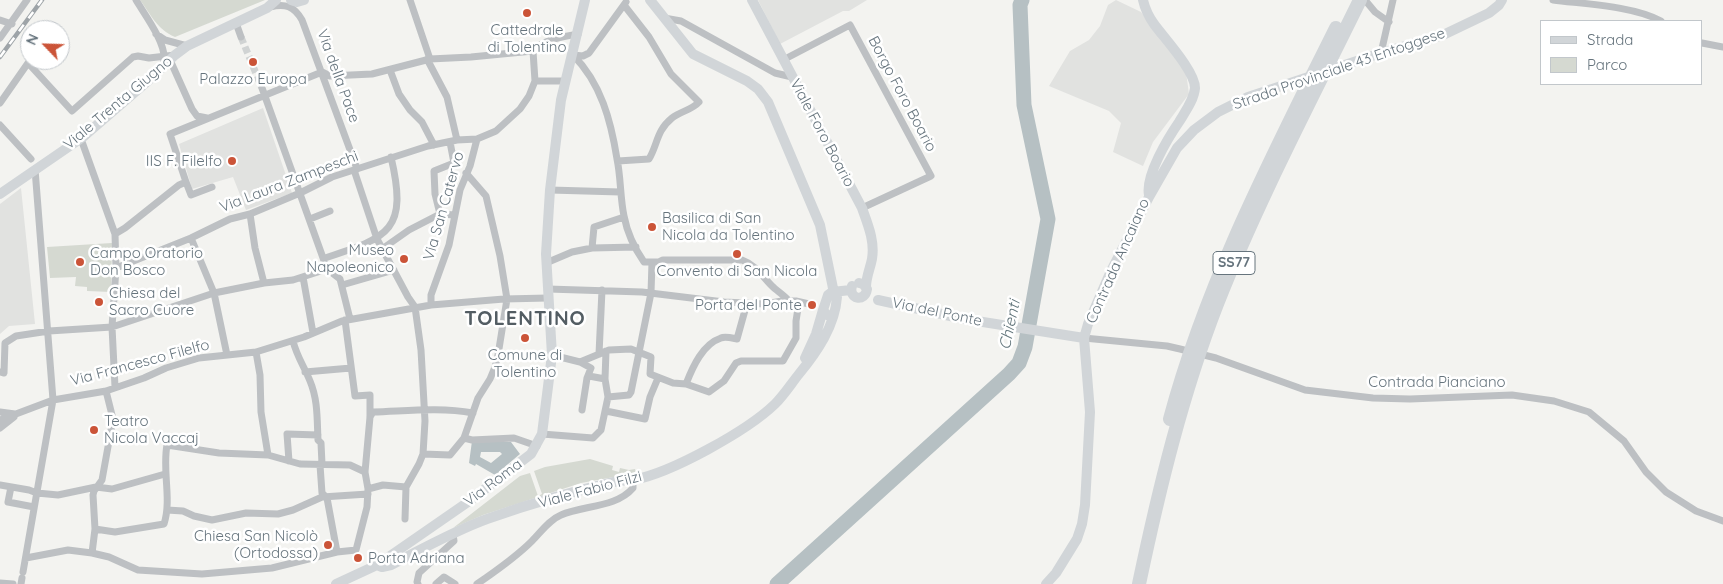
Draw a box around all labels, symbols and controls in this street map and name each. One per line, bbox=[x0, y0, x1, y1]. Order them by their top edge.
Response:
marker: Cattedrale di Tolentino bbox=[521, 7, 533, 19]
north arrow bbox=[20, 20, 70, 70]
legend bbox=[1540, 20, 1703, 85]
place label: Cattedrale di Tolentino bbox=[487, 21, 567, 56]
street label: Strada Provinciale 43 Entoggese bbox=[1231, 24, 1447, 114]
street label: Via della Pace bbox=[313, 27, 363, 125]
text: Strada bbox=[1587, 30, 1633, 49]
text: N bbox=[22, 31, 43, 48]
street label: Borgo Foro Boario bbox=[864, 33, 940, 155]
street label: Viale Trenta Giugno bbox=[60, 52, 176, 154]
text: Parco bbox=[1587, 55, 1627, 74]
marker: Palazzo Europa bbox=[247, 56, 259, 68]
place label: Palazzo Europa bbox=[199, 70, 307, 88]
street label: Viale Foro Boario bbox=[786, 76, 858, 190]
street label: Via Laura Zampeschi bbox=[217, 147, 361, 217]
street label: Via San Catervo bbox=[420, 149, 468, 263]
place label: IIS F. Filelfo bbox=[146, 152, 222, 170]
marker: IIS F. Filelfo bbox=[226, 155, 238, 167]
street label: Contrada Ancaiano bbox=[1082, 196, 1154, 326]
place label: Basilica di San Nicola da Tolentino bbox=[662, 209, 795, 244]
marker: Basilica di San Nicola da Tolentino bbox=[646, 221, 658, 233]
place label: Museo Napoleonico bbox=[306, 241, 394, 276]
place label: Campo Oratorio Don Bosco bbox=[90, 244, 203, 279]
marker: Convento di San Nicola bbox=[731, 248, 743, 260]
road number: SS77 bbox=[1213, 252, 1255, 274]
marker: Museo Napoleonico bbox=[398, 253, 410, 265]
marker: Campo Oratorio Don Bosco bbox=[74, 256, 86, 268]
place label: Convento di San Nicola bbox=[657, 262, 817, 280]
place label: Chiesa del Sacro Cuore bbox=[109, 284, 194, 319]
street label: Via del Ponte bbox=[890, 294, 984, 330]
marker: Chiesa del Sacro Cuore bbox=[93, 296, 105, 308]
place label: Porta del Ponte bbox=[695, 296, 802, 314]
marker: Porta del Ponte bbox=[806, 299, 818, 311]
water label: Chienti bbox=[995, 299, 1025, 351]
district label: TOLENTINO bbox=[463, 307, 587, 331]
marker: Comune di Tolentino bbox=[519, 332, 531, 344]
street label: Via Francesco Filelfo bbox=[69, 336, 211, 390]
place label: Comune di Tolentino bbox=[488, 346, 562, 381]
street label: Contrada Pianciano bbox=[1368, 373, 1506, 391]
place label: Teatro Nicola Vaccaj bbox=[104, 412, 199, 447]
marker: Teatro Nicola Vaccaj bbox=[88, 424, 100, 436]
street label: Via Roma bbox=[460, 455, 526, 511]
street label: Viale Fabio Filzi bbox=[536, 468, 644, 512]
place label: Chiesa San Nicolò (Ortodossa) bbox=[194, 527, 318, 562]
marker: Chiesa San Nicolò (Ortodossa) bbox=[322, 539, 334, 551]
place label: Porta Adriana bbox=[368, 549, 465, 567]
marker: Porta Adriana bbox=[352, 552, 364, 564]

